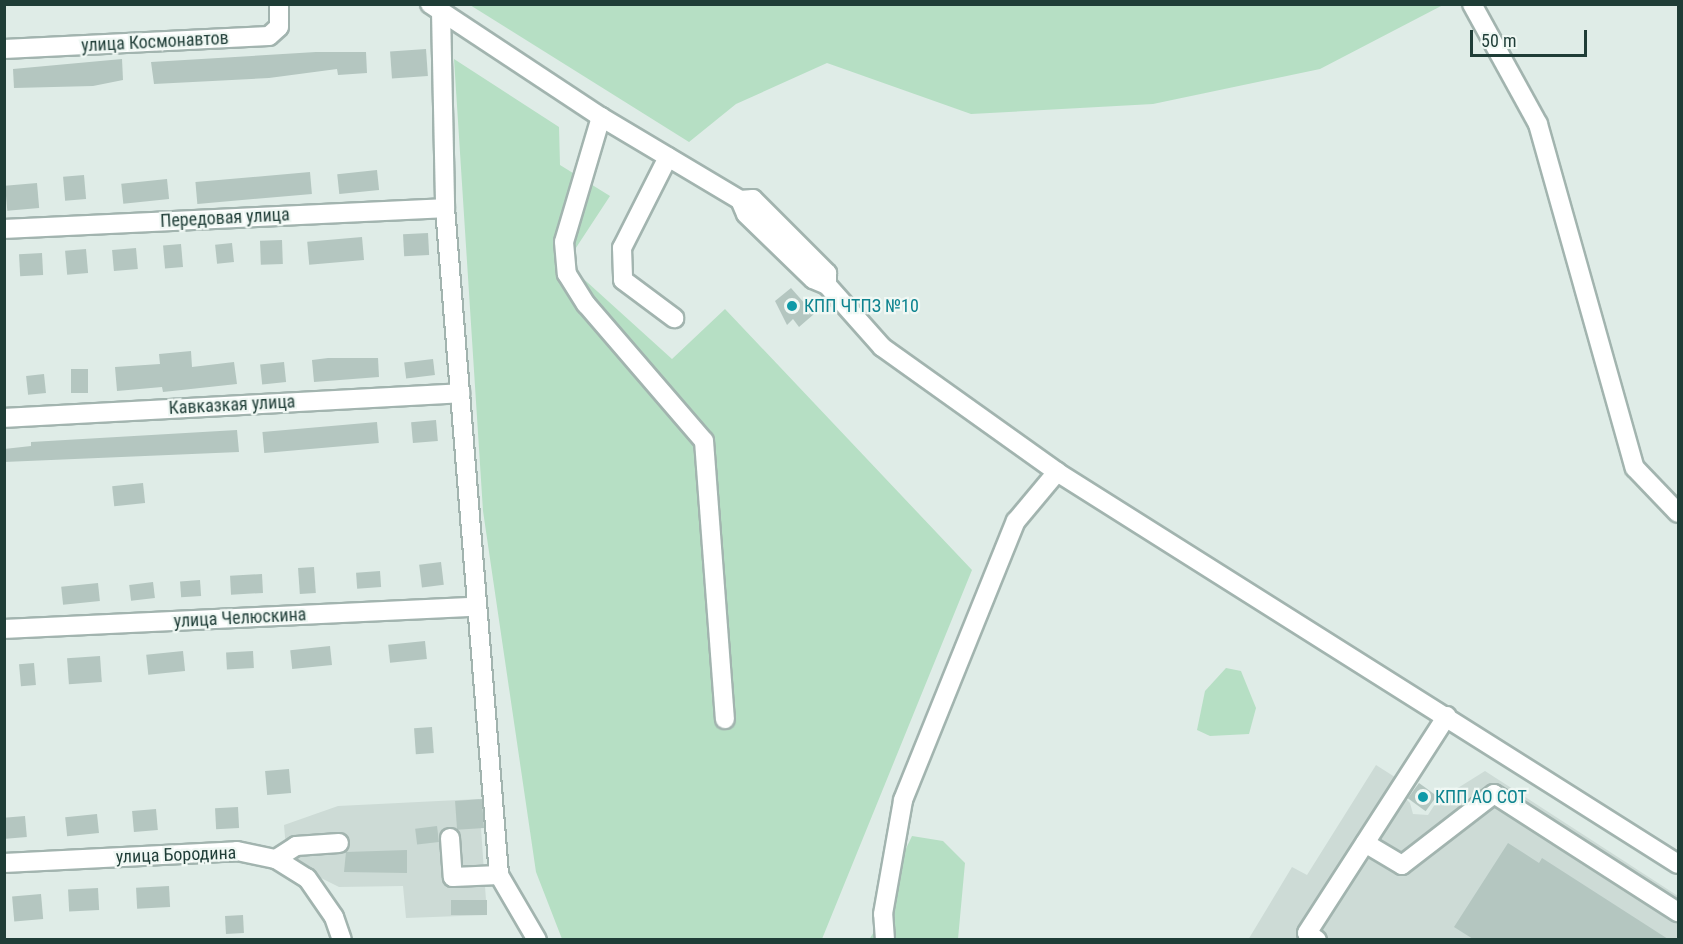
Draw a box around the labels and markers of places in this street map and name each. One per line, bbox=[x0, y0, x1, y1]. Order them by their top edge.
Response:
place label: КПП ЧТПЗ №10 bbox=[804, 295, 919, 317]
marker: КПП ЧТПЗ №10 bbox=[785, 299, 799, 313]
place label: КПП АО СОТ bbox=[1435, 786, 1527, 808]
marker: КПП АО СОТ bbox=[1416, 790, 1430, 804]

